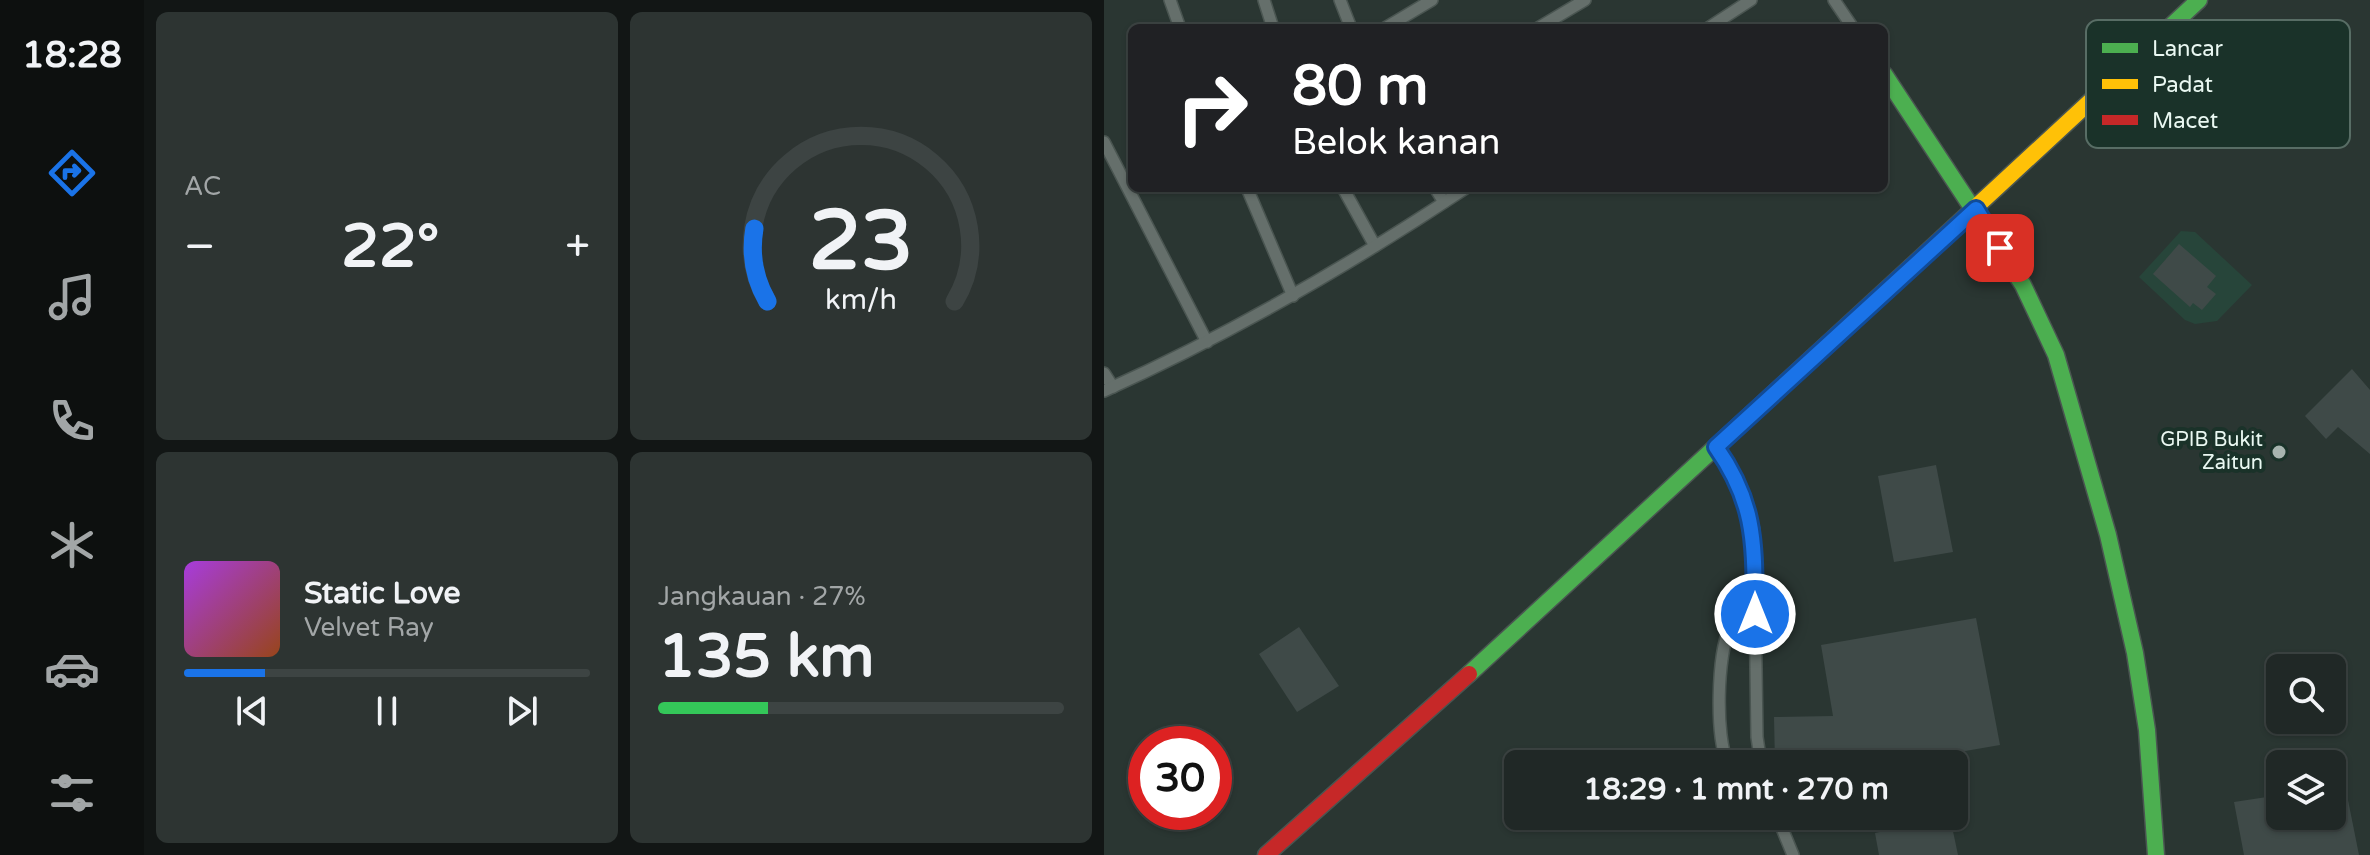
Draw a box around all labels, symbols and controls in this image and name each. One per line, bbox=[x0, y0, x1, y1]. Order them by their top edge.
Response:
legend bbox=[2086, 20, 2350, 148]
text: 18:28 bbox=[22, 34, 122, 77]
text: Lancar bbox=[2152, 36, 2224, 62]
text: 80 m bbox=[1292, 53, 1428, 120]
icon: right bbox=[1160, 56, 1264, 160]
text: Padat bbox=[2152, 72, 2213, 98]
text: Macet bbox=[2152, 108, 2218, 134]
text: Belok kanan bbox=[1292, 121, 1501, 164]
icon: directions bbox=[44, 145, 100, 201]
text: AC bbox=[184, 171, 221, 202]
text: 23 bbox=[809, 191, 913, 291]
text: 22° bbox=[341, 211, 439, 283]
pin bbox=[1966, 214, 2034, 282]
text: − bbox=[184, 221, 215, 274]
text: + bbox=[565, 221, 590, 274]
icon: arrive bbox=[1978, 226, 2022, 270]
icon: music bbox=[44, 269, 100, 325]
text: km/h bbox=[825, 283, 897, 317]
icon: phone bbox=[44, 393, 100, 449]
place label: GPIB Bukit Zaitun bbox=[2160, 428, 2263, 475]
marker: GPIB Bukit Zaitun bbox=[2270, 443, 2288, 461]
icon: climate bbox=[44, 517, 100, 573]
position arrow bbox=[1713, 572, 1797, 656]
text: Static Love bbox=[304, 575, 460, 612]
text: Jangkauan · 27% bbox=[658, 581, 866, 612]
text: Velvet Ray bbox=[304, 612, 434, 643]
text: 135 km bbox=[658, 621, 874, 693]
icon: car bbox=[44, 641, 100, 697]
map controls bbox=[2266, 654, 2346, 830]
button: search bbox=[2266, 654, 2346, 734]
icon: previous bbox=[230, 689, 274, 733]
icon: pause bbox=[365, 689, 409, 733]
icon: next bbox=[500, 689, 544, 733]
speed limit sign: 30 bbox=[1128, 726, 1232, 830]
button: layers bbox=[2266, 750, 2346, 830]
icon: filters bbox=[44, 765, 100, 821]
text: 18:29 · 1 mnt · 270 m bbox=[1583, 771, 1889, 808]

